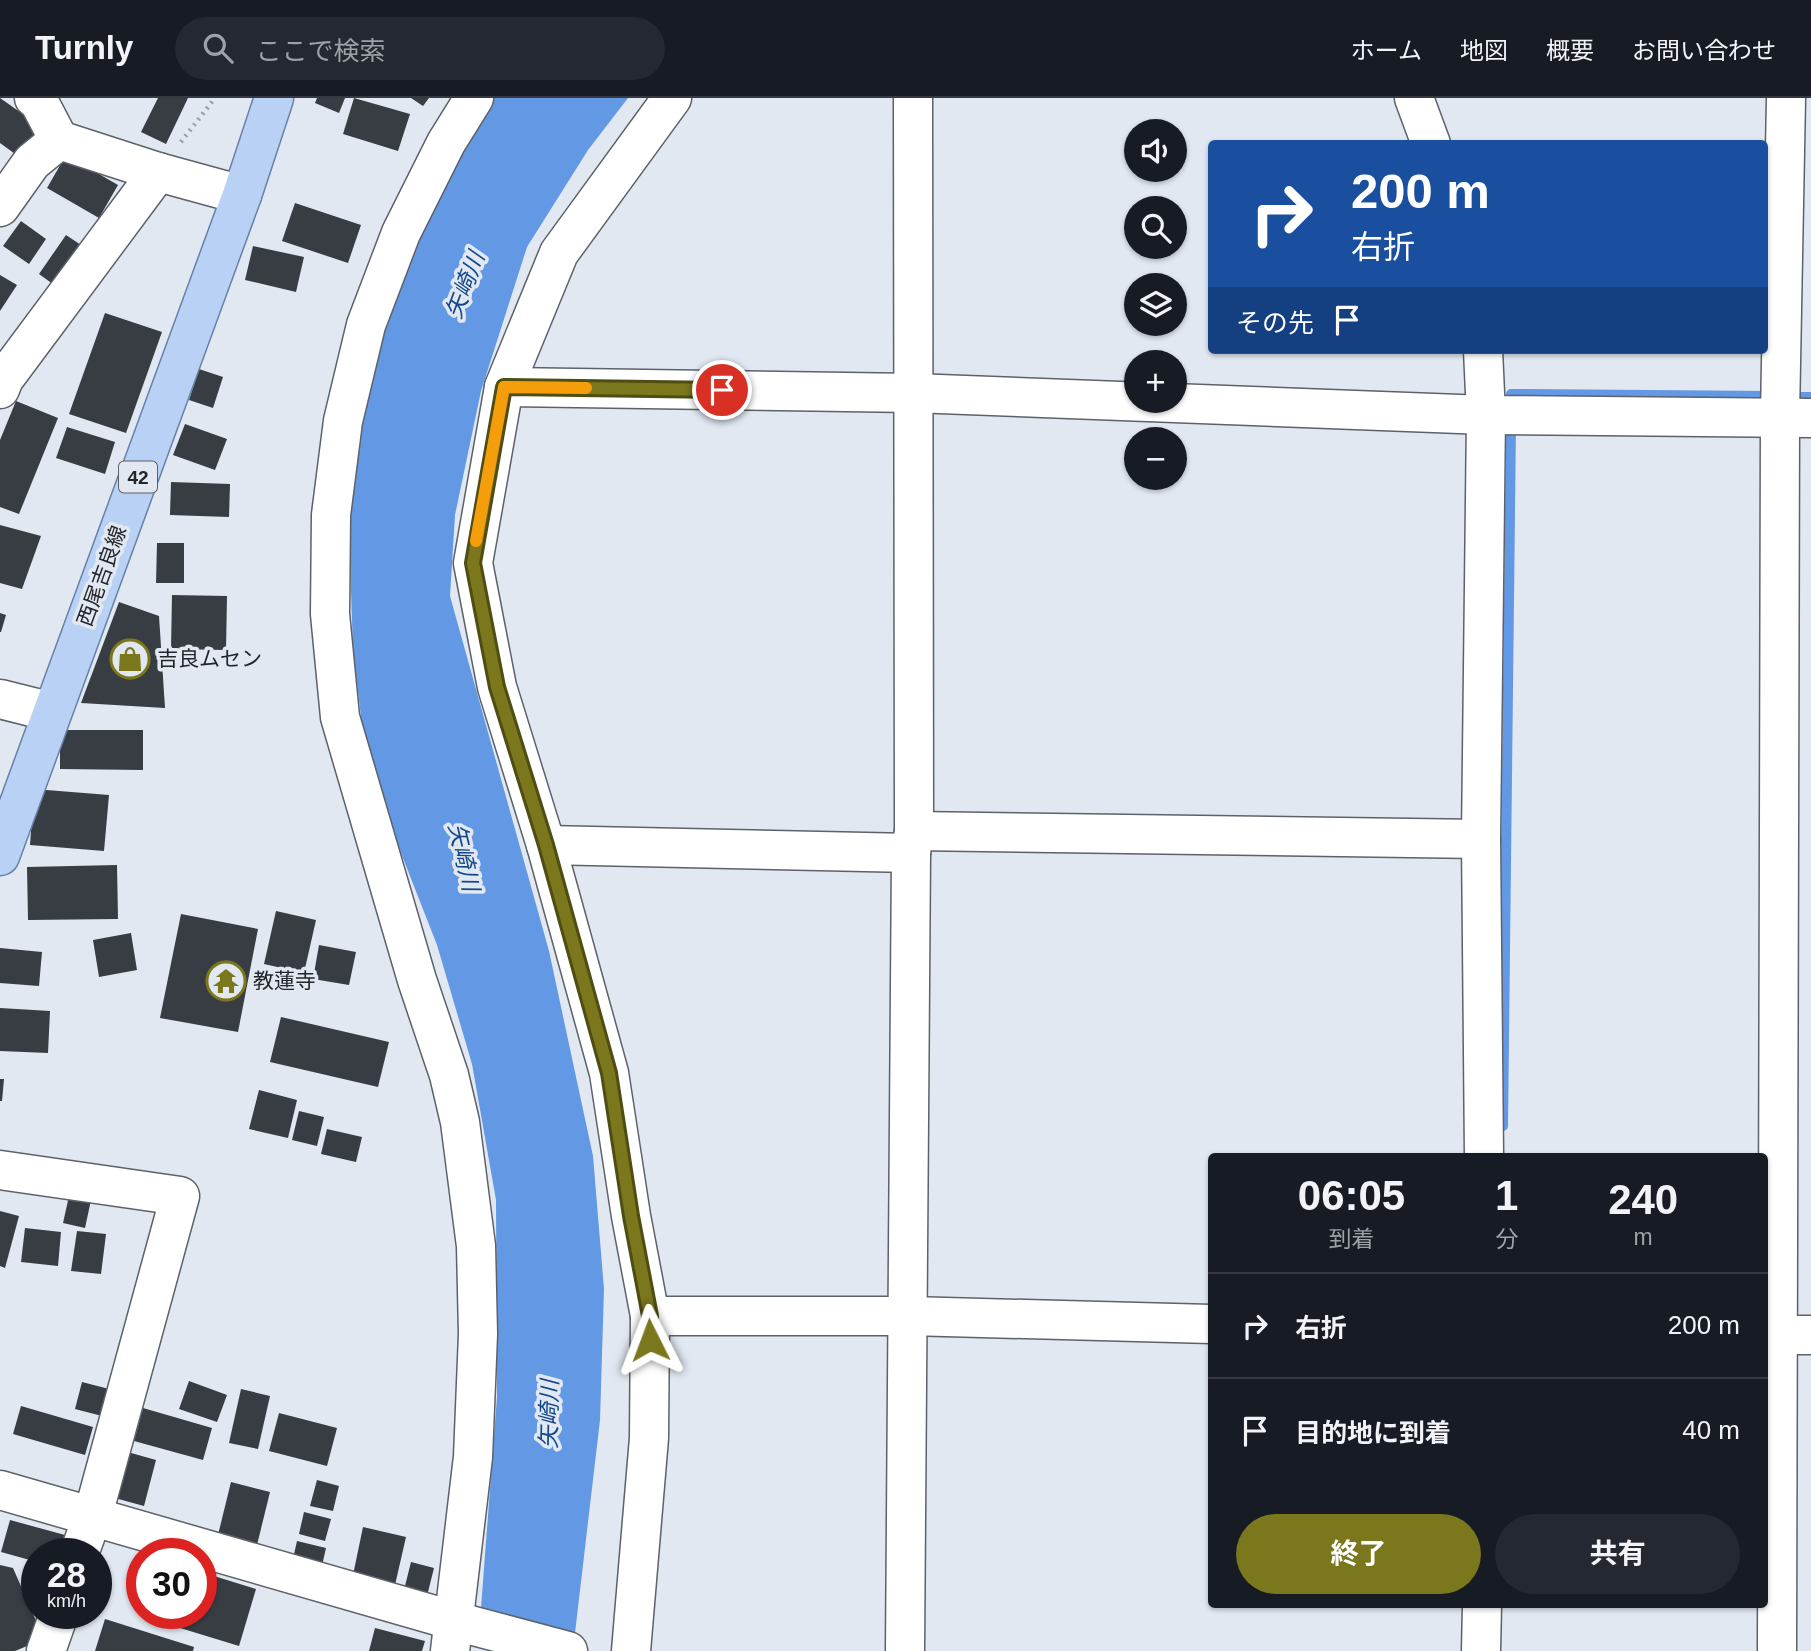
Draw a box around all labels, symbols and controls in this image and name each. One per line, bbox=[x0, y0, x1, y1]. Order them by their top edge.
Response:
search box bbox=[175, 17, 665, 80]
text: Turnly bbox=[35, 29, 133, 66]
icon: search bbox=[199, 29, 237, 67]
text: ここで検索 bbox=[255, 36, 385, 66]
text: ホーム bbox=[1351, 37, 1422, 64]
text: 地図 bbox=[1460, 37, 1508, 64]
text: 概要 bbox=[1546, 37, 1594, 64]
text: お問い合わせ bbox=[1632, 37, 1776, 64]
map controls bbox=[1124, 119, 1187, 490]
button: sound bbox=[1124, 119, 1187, 182]
text: 200 m bbox=[1351, 164, 1490, 218]
icon: right bbox=[1236, 168, 1327, 259]
button: search bbox=[1124, 196, 1187, 259]
text: 右折 bbox=[1351, 229, 1415, 265]
water label: 矢崎川 bbox=[440, 245, 491, 322]
button: layers bbox=[1124, 273, 1187, 336]
icon: arrive bbox=[1328, 301, 1366, 339]
text: その先 bbox=[1236, 308, 1314, 338]
button: + bbox=[1124, 350, 1187, 413]
pin bbox=[692, 360, 752, 420]
icon: arrive bbox=[703, 371, 741, 409]
button: − bbox=[1124, 427, 1187, 490]
road number: 42 bbox=[119, 462, 157, 492]
street label: 西尾吉良線 bbox=[73, 523, 130, 629]
shop icon: 吉良ムセン bbox=[109, 638, 151, 680]
place label: 吉良ムセン bbox=[157, 647, 262, 670]
water label: 矢崎川 bbox=[444, 820, 485, 896]
temple icon: 教蓮寺 bbox=[205, 960, 247, 1002]
place label: 教蓮寺 bbox=[253, 969, 316, 992]
text: 06:05 bbox=[1298, 1172, 1405, 1219]
text: 1 bbox=[1495, 1172, 1518, 1219]
text: 240 bbox=[1608, 1176, 1678, 1223]
text: m bbox=[1634, 1224, 1653, 1250]
text: 到着 bbox=[1328, 1226, 1374, 1252]
text: 分 bbox=[1495, 1226, 1518, 1252]
position arrow bbox=[613, 1303, 687, 1377]
icon: right bbox=[1236, 1307, 1274, 1345]
text: 200 m bbox=[1668, 1310, 1740, 1340]
text: 右折 bbox=[1295, 1313, 1347, 1343]
water label: 矢崎川 bbox=[535, 1376, 563, 1449]
icon: arrive bbox=[1236, 1412, 1274, 1450]
text: 40 m bbox=[1682, 1415, 1740, 1445]
text: 目的地に到着 bbox=[1295, 1418, 1451, 1448]
button: 終了 bbox=[1236, 1514, 1481, 1594]
button: 共有 bbox=[1495, 1514, 1740, 1594]
speed limit sign: 30 bbox=[126, 1538, 217, 1629]
text: 28 bbox=[47, 1555, 86, 1594]
text: km/h bbox=[47, 1591, 86, 1611]

